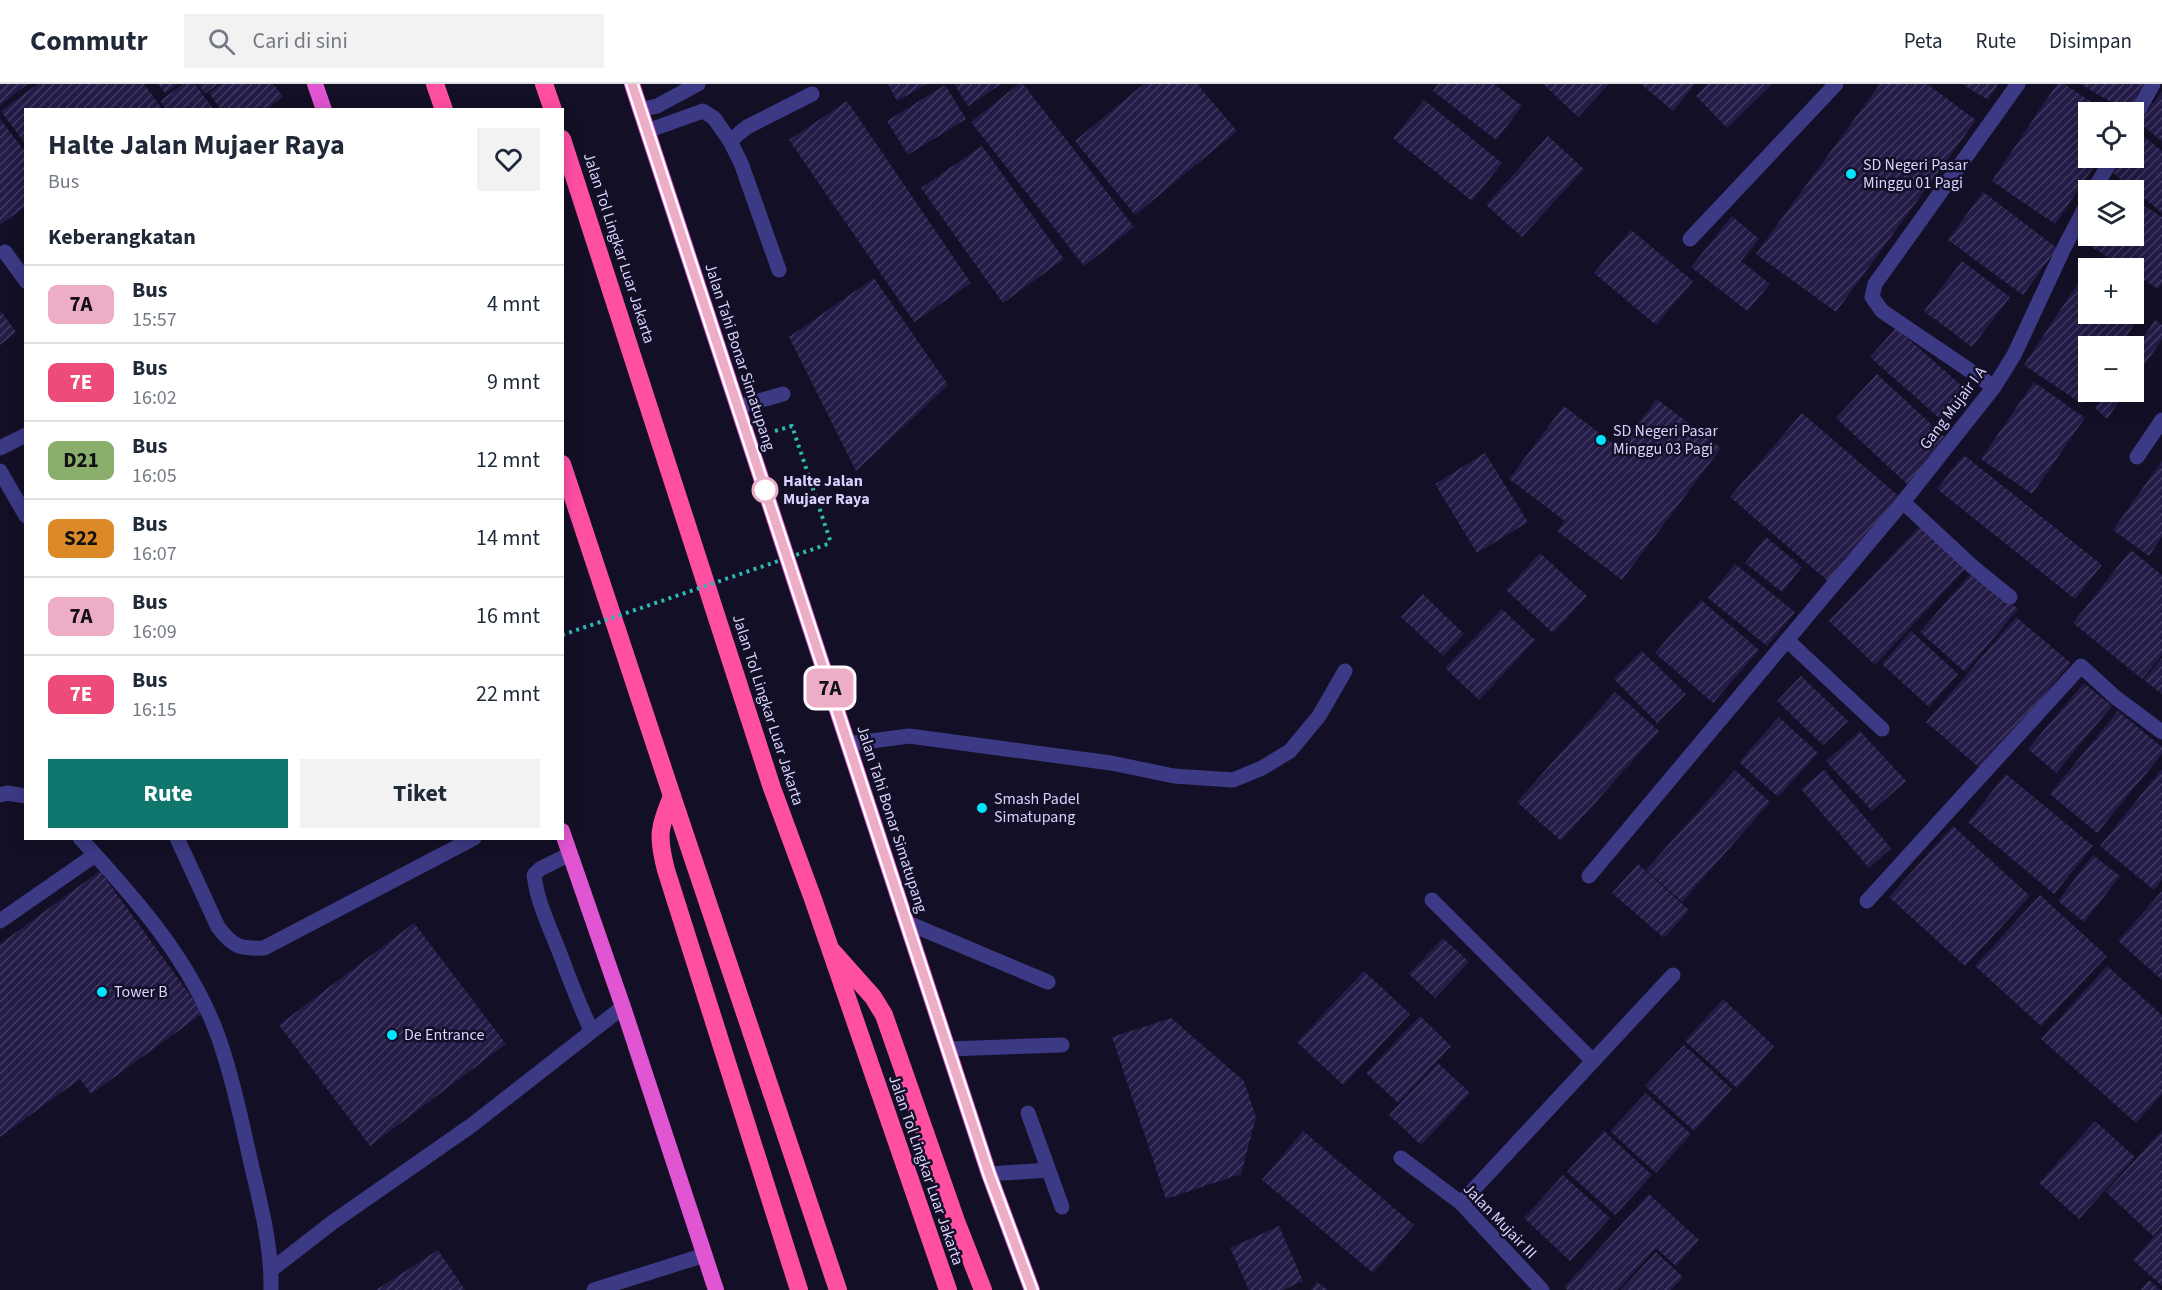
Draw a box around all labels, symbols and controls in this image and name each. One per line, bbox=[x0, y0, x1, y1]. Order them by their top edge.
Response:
search box bbox=[184, 14, 604, 68]
text: Commutr bbox=[30, 21, 148, 61]
icon: search bbox=[205, 25, 238, 58]
text: Cari di sini bbox=[253, 25, 348, 57]
text: Peta bbox=[1904, 26, 1942, 56]
text: Rute bbox=[1975, 26, 2016, 56]
text: Disimpan bbox=[2049, 26, 2132, 56]
map controls bbox=[2078, 102, 2144, 402]
button: locate bbox=[2078, 102, 2144, 168]
text: Halte Jalan Mujaer Raya bbox=[48, 125, 345, 165]
button: heart bbox=[477, 128, 540, 191]
street label: Jalan Tol Lingkar Luar Jakarta bbox=[578, 150, 660, 346]
place label: SD Negeri Pasar Minggu 01 Pagi bbox=[1863, 154, 1968, 194]
marker: SD Negeri Pasar Minggu 01 Pagi bbox=[1844, 167, 1858, 181]
text: Bus bbox=[48, 168, 79, 196]
button: layers bbox=[2078, 180, 2144, 246]
text: Keberangkatan bbox=[48, 221, 196, 253]
button: + bbox=[2078, 258, 2144, 324]
street label: Jalan Tahi Bonar Simatupang bbox=[699, 260, 781, 454]
text: Bus bbox=[132, 274, 168, 306]
text: 4 mnt bbox=[487, 288, 540, 320]
text: 7A bbox=[69, 289, 93, 319]
text: 15:57 bbox=[132, 306, 177, 334]
button: − bbox=[2078, 336, 2144, 402]
text: Bus bbox=[132, 352, 168, 384]
street label: Gang Mujair I A bbox=[1914, 362, 1992, 454]
text: 9 mnt bbox=[487, 366, 540, 398]
text: 7E bbox=[70, 367, 92, 397]
text: 16:02 bbox=[132, 384, 177, 412]
place label: SD Negeri Pasar Minggu 03 Pagi bbox=[1613, 420, 1718, 460]
text: Bus bbox=[132, 430, 168, 462]
marker: SD Negeri Pasar Minggu 03 Pagi bbox=[1594, 433, 1608, 447]
text: 12 mnt bbox=[476, 444, 540, 476]
text: D21 bbox=[63, 445, 99, 475]
text: 16:05 bbox=[132, 462, 177, 490]
place label: Halte Jalan Mujaer Raya bbox=[783, 470, 870, 510]
marker: Halte Jalan Mujaer Raya bbox=[752, 477, 778, 503]
text: Bus bbox=[132, 508, 168, 540]
text: 14 mnt bbox=[476, 522, 540, 554]
text: S22 bbox=[64, 523, 98, 553]
text: 16:07 bbox=[132, 540, 177, 568]
text: Bus bbox=[132, 586, 168, 618]
text: 16 mnt bbox=[476, 600, 540, 632]
text: 7A bbox=[69, 601, 93, 631]
street label: Jalan Tol Lingkar Luar Jakarta bbox=[727, 612, 809, 808]
text: 16:09 bbox=[132, 618, 177, 646]
text: Bus bbox=[132, 664, 168, 696]
line badge: 7A bbox=[803, 668, 857, 708]
text: 7A bbox=[818, 673, 842, 703]
text: 22 mnt bbox=[476, 678, 540, 710]
text: 7E bbox=[70, 679, 92, 709]
text: 16:15 bbox=[132, 696, 177, 724]
street label: Jalan Tahi Bonar Simatupang bbox=[851, 722, 933, 916]
button: Rute bbox=[48, 759, 288, 828]
button: Tiket bbox=[300, 759, 540, 828]
place label: Smash Padel Simatupang bbox=[994, 788, 1080, 828]
marker: Smash Padel Simatupang bbox=[975, 801, 989, 815]
place label: Tower B bbox=[114, 981, 168, 1003]
marker: Tower B bbox=[95, 985, 109, 999]
place label: De Entrance bbox=[404, 1024, 485, 1046]
marker: De Entrance bbox=[385, 1028, 399, 1042]
street label: Jalan Tol Lingkar Luar Jakarta bbox=[883, 1072, 969, 1268]
street label: Jalan Mujair III bbox=[1458, 1178, 1542, 1264]

